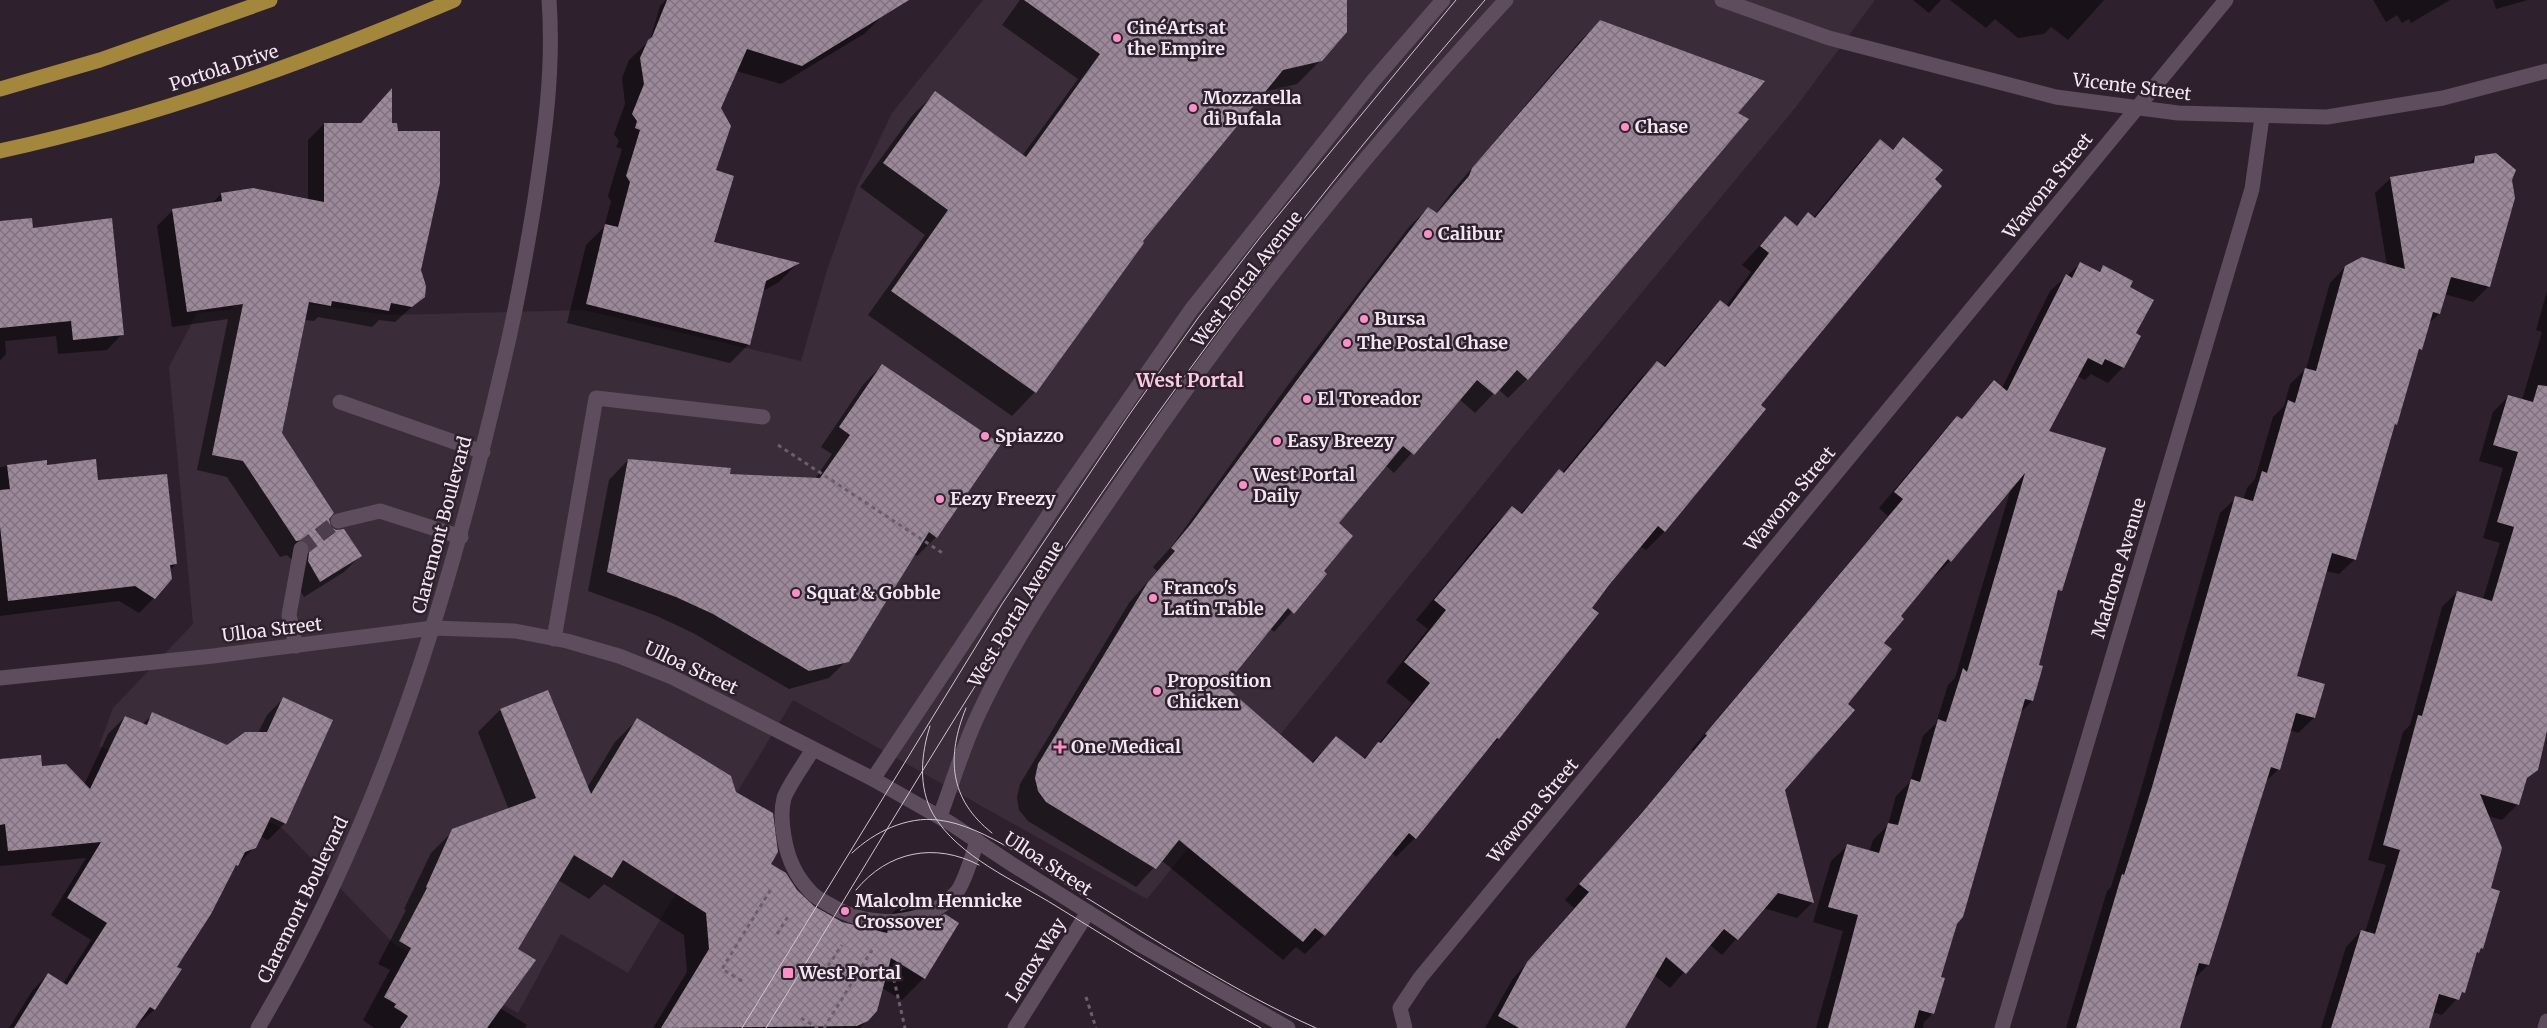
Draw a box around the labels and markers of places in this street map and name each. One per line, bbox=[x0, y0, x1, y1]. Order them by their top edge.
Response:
place label: CinéArts at the Empire bbox=[1127, 16, 1227, 60]
marker: CinéArts at the Empire bbox=[1111, 32, 1123, 44]
place label: Mozzarella di Bufala bbox=[1203, 86, 1302, 130]
marker: Mozzarella di Bufala bbox=[1187, 102, 1199, 114]
place label: Chase bbox=[1635, 115, 1688, 138]
marker: Chase bbox=[1619, 121, 1631, 133]
place label: Calibur bbox=[1438, 222, 1503, 245]
marker: Calibur bbox=[1422, 228, 1434, 240]
place label: Bursa bbox=[1374, 307, 1426, 330]
marker: Bursa bbox=[1358, 313, 1370, 325]
place label: The Postal Chase bbox=[1357, 331, 1508, 354]
marker: The Postal Chase bbox=[1341, 337, 1353, 349]
place label: El Toreador bbox=[1317, 387, 1420, 410]
marker: El Toreador bbox=[1301, 393, 1313, 405]
place label: Spiazzo bbox=[995, 424, 1064, 447]
place label: Easy Breezy bbox=[1287, 429, 1394, 452]
marker: Spiazzo bbox=[979, 430, 991, 442]
marker: Easy Breezy bbox=[1271, 435, 1283, 447]
place label: West Portal Daily bbox=[1252, 463, 1355, 507]
marker: West Portal Daily bbox=[1237, 479, 1249, 491]
place label: Eezy Freezy bbox=[950, 487, 1056, 510]
marker: Eezy Freezy bbox=[934, 493, 946, 505]
place label: Franco's Latin Table bbox=[1163, 576, 1264, 620]
place label: Squat & Gobble bbox=[806, 581, 941, 604]
marker: Squat & Gobble bbox=[790, 587, 802, 599]
marker: Franco's Latin Table bbox=[1147, 592, 1159, 604]
place label: Proposition Chicken bbox=[1167, 669, 1271, 713]
marker: Proposition Chicken bbox=[1151, 685, 1163, 697]
place label: One Medical bbox=[1071, 735, 1181, 758]
marker: One Medical bbox=[1053, 740, 1067, 754]
place label: Malcolm Hennicke Crossover bbox=[855, 889, 1022, 933]
marker: Malcolm Hennicke Crossover bbox=[839, 905, 851, 917]
place label: West Portal bbox=[798, 961, 901, 984]
marker: West Portal bbox=[781, 966, 795, 980]

